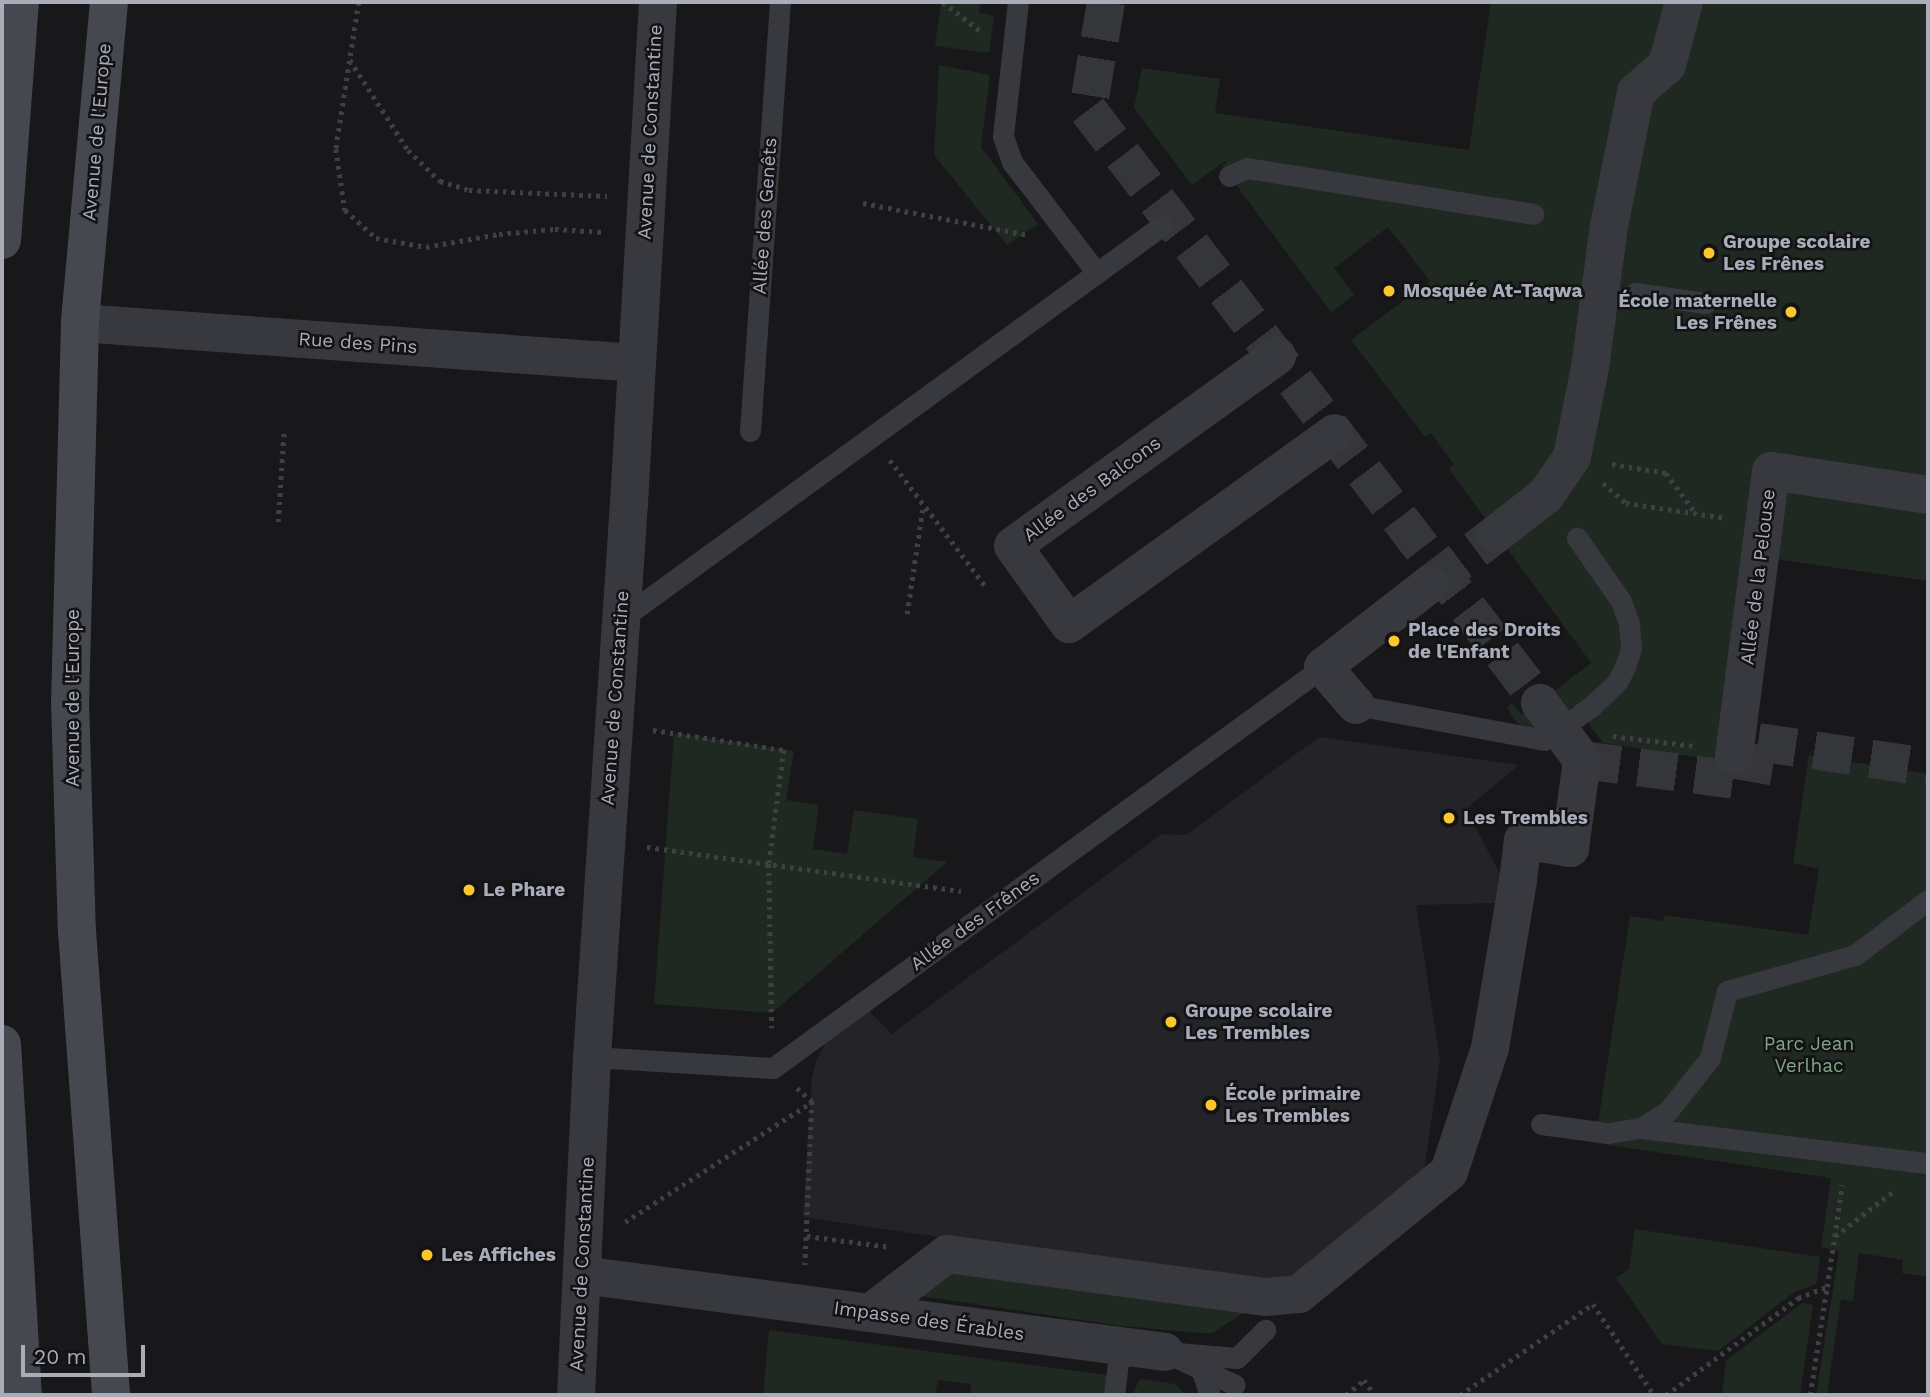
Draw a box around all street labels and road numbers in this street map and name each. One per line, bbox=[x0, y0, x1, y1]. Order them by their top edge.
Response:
street label: Avenue de Constantine bbox=[633, 24, 667, 240]
street label: Avenue de l'Europe bbox=[78, 42, 116, 222]
street label: Allée des Genêts bbox=[748, 137, 782, 295]
street label: Rue des Pins bbox=[298, 327, 418, 359]
street label: Allée des Balcons bbox=[1019, 431, 1165, 547]
street label: Allée de la Pelouse bbox=[1736, 488, 1780, 666]
street label: Avenue de Constantine bbox=[596, 590, 634, 806]
street label: Avenue de l'Europe bbox=[62, 609, 84, 787]
street label: Allée des Frênes bbox=[906, 867, 1044, 975]
street label: Avenue de Constantine bbox=[565, 1156, 599, 1372]
street label: Impasse des Érables bbox=[832, 1296, 1026, 1346]

